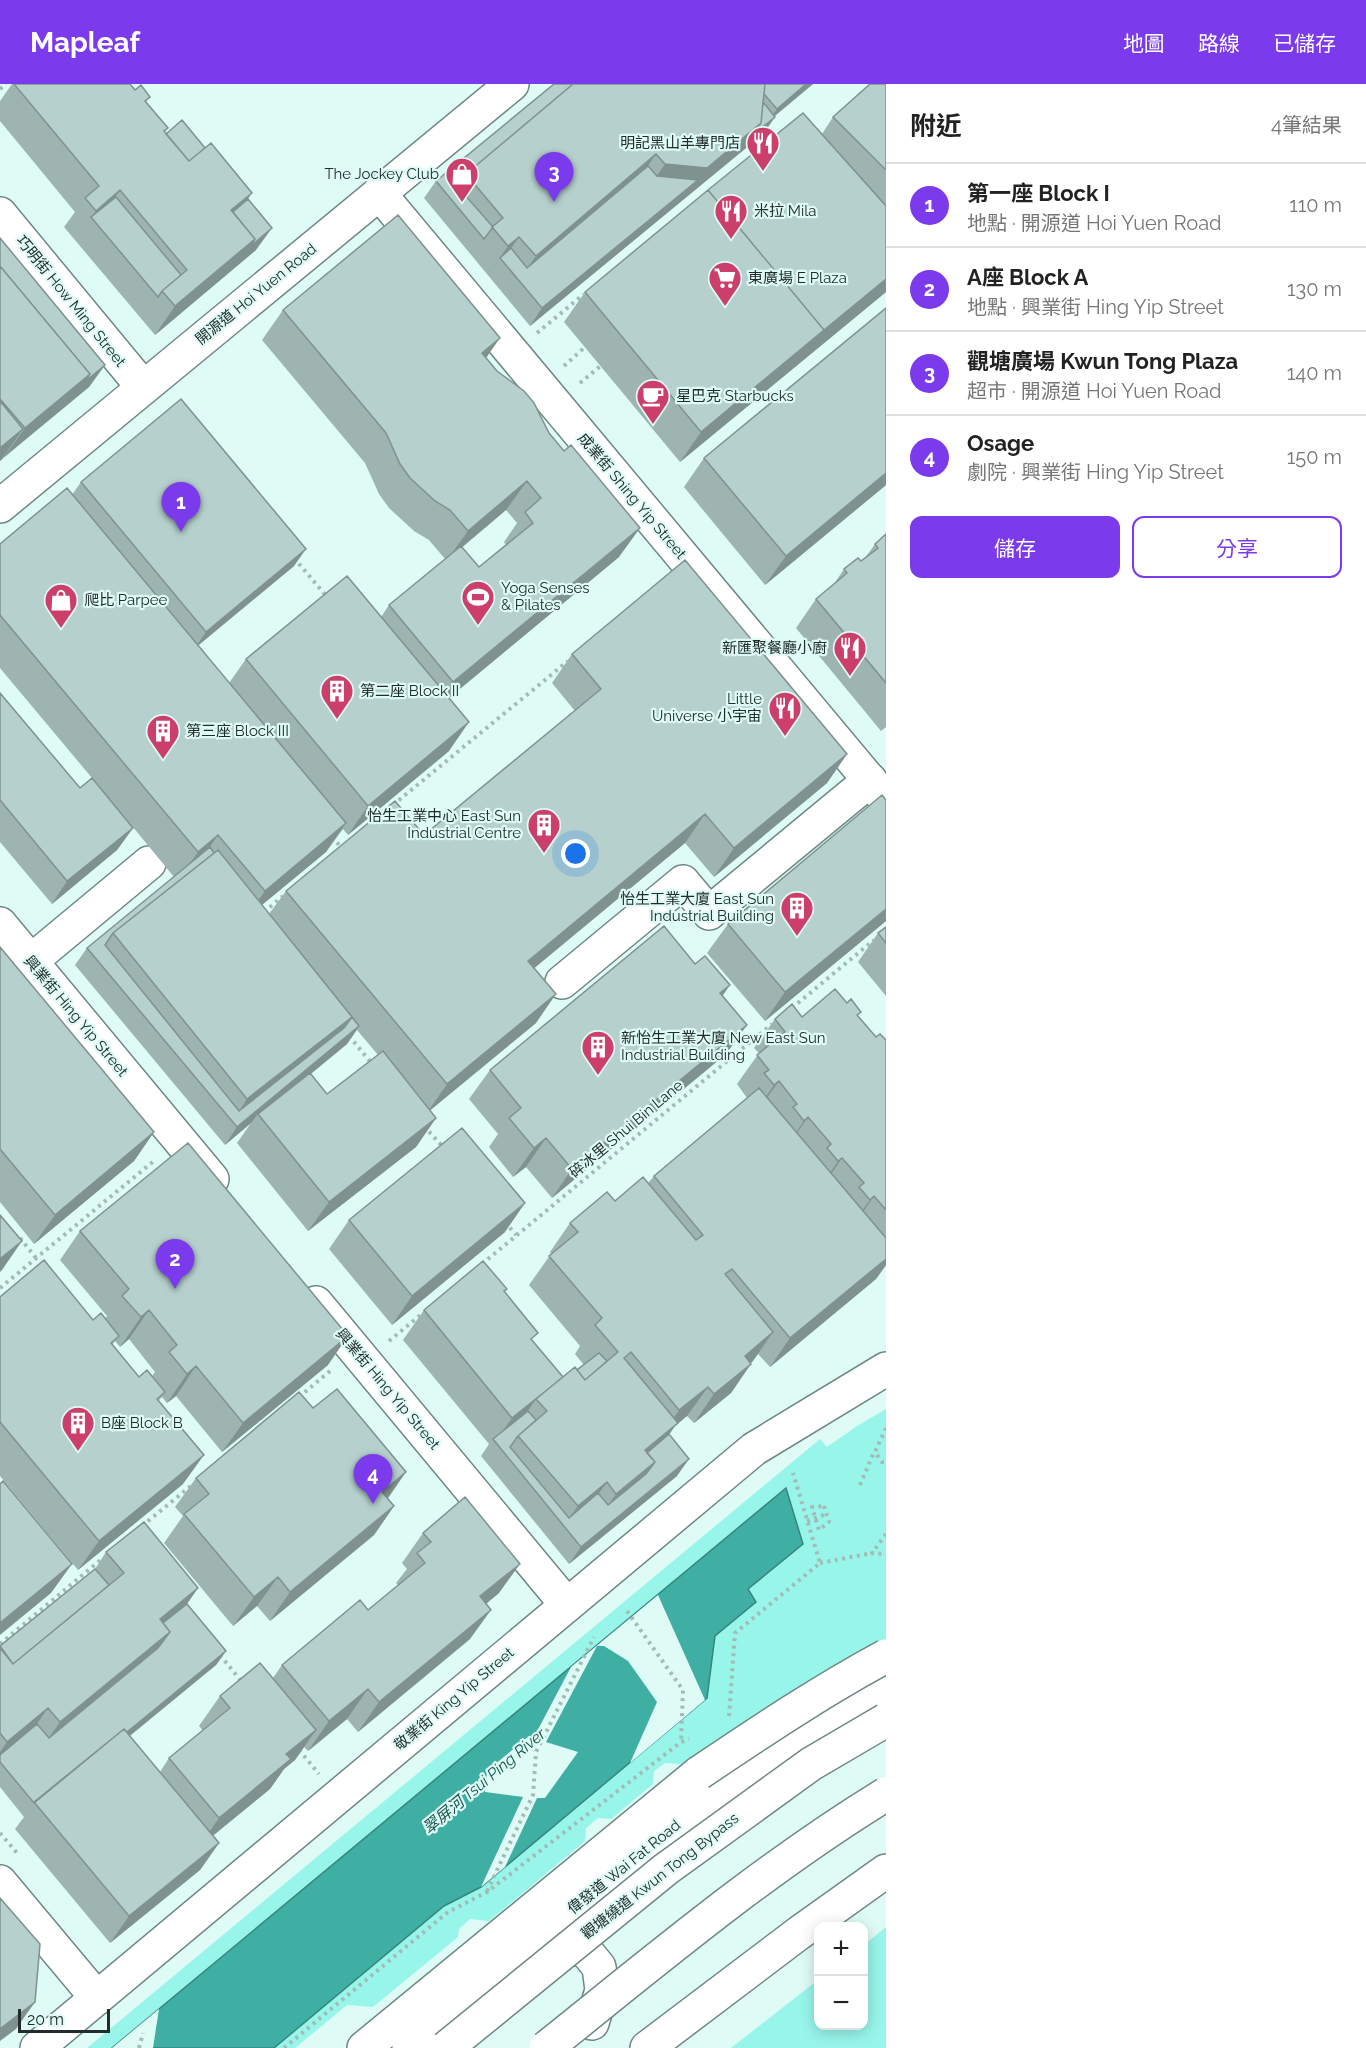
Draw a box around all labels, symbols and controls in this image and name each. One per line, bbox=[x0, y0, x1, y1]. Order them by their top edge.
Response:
text: Mapleaf bbox=[30, 26, 140, 59]
text: 地圖 bbox=[1123, 31, 1165, 56]
text: 路線 bbox=[1198, 31, 1240, 56]
text: 已儲存 bbox=[1273, 31, 1336, 56]
text: 附近 bbox=[910, 111, 962, 141]
text: 4筆結果 bbox=[1271, 113, 1342, 137]
restaurant icon: 明記黑山羊專門店 bbox=[745, 125, 781, 172]
place label: 明記黑山羊專門店 bbox=[620, 134, 740, 152]
pin: 3 bbox=[534, 152, 574, 202]
shop icon: The Jockey Club bbox=[444, 156, 480, 203]
place label: The Jockey Club bbox=[324, 165, 439, 183]
text: 第一座 Block I bbox=[967, 180, 1110, 206]
restaurant icon: 米拉 Mila bbox=[713, 193, 749, 240]
text: 1 bbox=[925, 193, 934, 217]
text: 110 m bbox=[1289, 193, 1342, 217]
place label: 米拉 Mila bbox=[754, 202, 817, 220]
text: 地點 · 開源道 Hoi Yuen Road bbox=[967, 211, 1222, 235]
street label: 巧明街 How Ming Street bbox=[12, 232, 130, 370]
street label: 開源道 Hoi Yuen Road bbox=[192, 240, 320, 348]
supermarket icon: 東廣場 E Plaza bbox=[707, 260, 743, 307]
text: A座 Block A bbox=[967, 264, 1088, 290]
place label: 東廣場 E Plaza bbox=[748, 269, 847, 287]
text: 2 bbox=[924, 277, 935, 301]
text: 130 m bbox=[1287, 277, 1342, 301]
text: 地點 · 興業街 Hing Yip Street bbox=[967, 295, 1224, 319]
text: 觀塘廣場 Kwun Tong Plaza bbox=[967, 348, 1238, 374]
text: 3 bbox=[924, 361, 935, 385]
text: 140 m bbox=[1287, 361, 1342, 385]
cafe icon: 星巴克 Starbucks bbox=[635, 378, 671, 425]
text: 超市 · 開源道 Hoi Yuen Road bbox=[967, 379, 1222, 403]
place label: 星巴克 Starbucks bbox=[676, 387, 794, 405]
street label: 成業街 Shing Yip Street bbox=[574, 429, 690, 563]
text: Osage bbox=[967, 430, 1034, 456]
text: 4 bbox=[924, 445, 935, 469]
text: 150 m bbox=[1287, 445, 1342, 469]
text: 劇院 · 興業街 Hing Yip Street bbox=[967, 460, 1224, 484]
pin: 1 bbox=[162, 482, 201, 532]
button: 儲存 bbox=[910, 516, 1120, 578]
button: 分享 bbox=[1132, 516, 1342, 578]
sports icon: Yoga Senses & Pilates bbox=[460, 579, 496, 626]
place label: Yoga Senses & Pilates bbox=[501, 579, 590, 614]
shop icon: 爬比 Parpee bbox=[43, 582, 79, 629]
place label: 爬比 Parpee bbox=[84, 591, 168, 609]
restaurant icon: 新匯聚餐廳小廚 bbox=[832, 630, 868, 677]
place label: 新匯聚餐廳小廚 bbox=[722, 639, 827, 657]
building icon: 第二座 Block II bbox=[319, 673, 355, 720]
place label: 第二座 Block II bbox=[360, 682, 459, 700]
place label: Little Universe 小宇宙 bbox=[652, 690, 762, 725]
restaurant icon: Little Universe 小宇宙 bbox=[767, 690, 803, 737]
building icon: 第三座 Block III bbox=[145, 713, 181, 760]
place label: 第三座 Block III bbox=[186, 722, 289, 740]
place label: 怡生工業中心 East Sun Industrial Centre bbox=[367, 807, 521, 842]
building icon: 怡生工業中心 East Sun Industrial Centre bbox=[526, 807, 562, 854]
your location bbox=[561, 839, 590, 868]
place label: 怡生工業大廈 East Sun Industrial Building bbox=[620, 890, 774, 925]
building icon: 怡生工業大廈 East Sun Industrial Building bbox=[779, 890, 815, 937]
street label: 興業街 Hing Yip Street bbox=[20, 952, 132, 1080]
building icon: 新怡生工業大廈 New East Sun Industrial Building bbox=[580, 1029, 616, 1076]
place label: 新怡生工業大廈 New East Sun Industrial Building bbox=[621, 1029, 826, 1064]
street label: 碎冰里 Shui Bin Lane bbox=[565, 1076, 687, 1182]
pin: 2 bbox=[156, 1240, 195, 1289]
street label: 興業街 Hing Yip Street bbox=[332, 1325, 444, 1453]
building icon: B座 Block B bbox=[60, 1405, 96, 1452]
place label: B座 Block B bbox=[101, 1414, 183, 1432]
pin: 4 bbox=[354, 1454, 392, 1504]
street label: 敬業街 King Yip Street bbox=[390, 1644, 518, 1754]
water label: 翠屏河 Tsui Ping River bbox=[419, 1724, 550, 1838]
street label: 觀塘繞道 Kwun Tong Bypass bbox=[578, 1809, 742, 1943]
street label: 偉發道 Wai Fat Road bbox=[564, 1816, 684, 1918]
map controls bbox=[814, 1922, 868, 2030]
button: + bbox=[814, 1922, 868, 1976]
button: − bbox=[814, 1976, 868, 2030]
scale bar bbox=[18, 2006, 110, 2034]
text: 20 m bbox=[27, 2010, 64, 2029]

